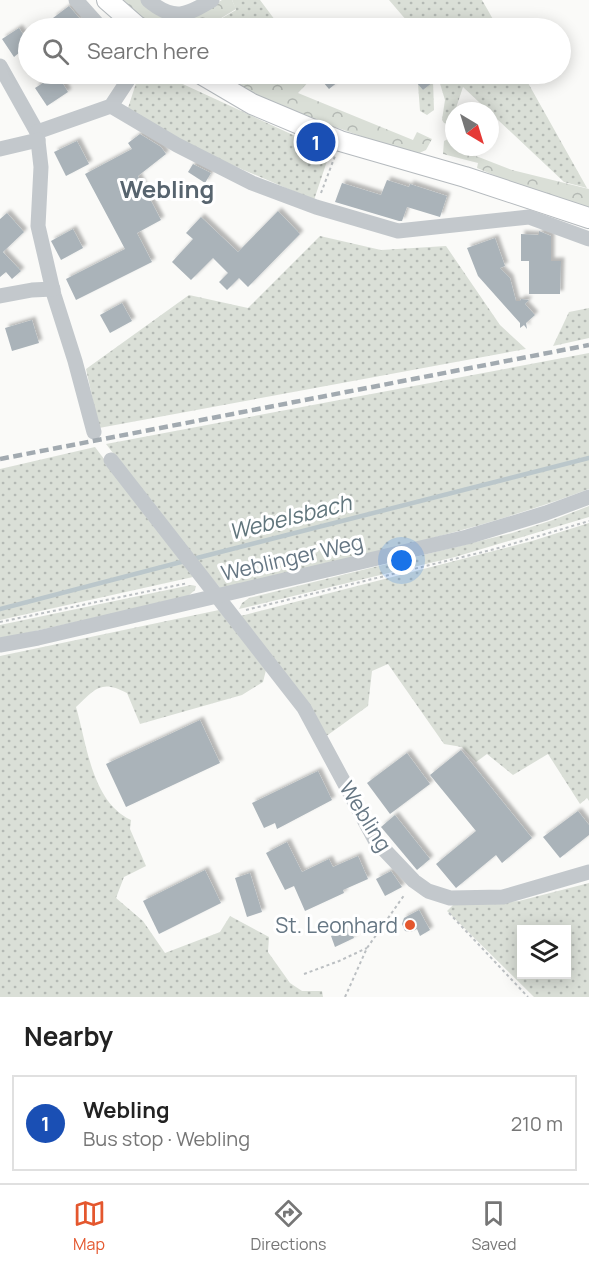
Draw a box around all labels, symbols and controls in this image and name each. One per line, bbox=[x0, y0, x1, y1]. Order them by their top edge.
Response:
search box bbox=[18, 18, 571, 84]
icon: search bbox=[39, 35, 72, 68]
text: Search here bbox=[87, 36, 209, 66]
north arrow bbox=[445, 102, 499, 156]
pin: 1 bbox=[296, 120, 336, 164]
district label: Webling bbox=[120, 172, 214, 205]
water label: Webelsbach bbox=[226, 487, 355, 547]
street label: Weblinger Weg bbox=[218, 527, 366, 587]
your location bbox=[387, 546, 416, 575]
street label: Webling bbox=[334, 776, 398, 856]
place label: St. Leonhard bbox=[275, 911, 398, 939]
marker: St. Leonhard bbox=[403, 918, 417, 932]
map controls bbox=[517, 925, 571, 979]
button: layers bbox=[517, 925, 571, 979]
text: Nearby bbox=[24, 1018, 113, 1054]
text: Webling bbox=[83, 1095, 170, 1125]
text: 1 bbox=[41, 1110, 50, 1137]
text: 210 m bbox=[511, 1110, 563, 1137]
text: Bus stop · Webling bbox=[83, 1125, 250, 1152]
tab: Map bbox=[73, 1197, 106, 1255]
tab: Directions bbox=[251, 1197, 326, 1255]
tab: Saved bbox=[471, 1197, 516, 1255]

